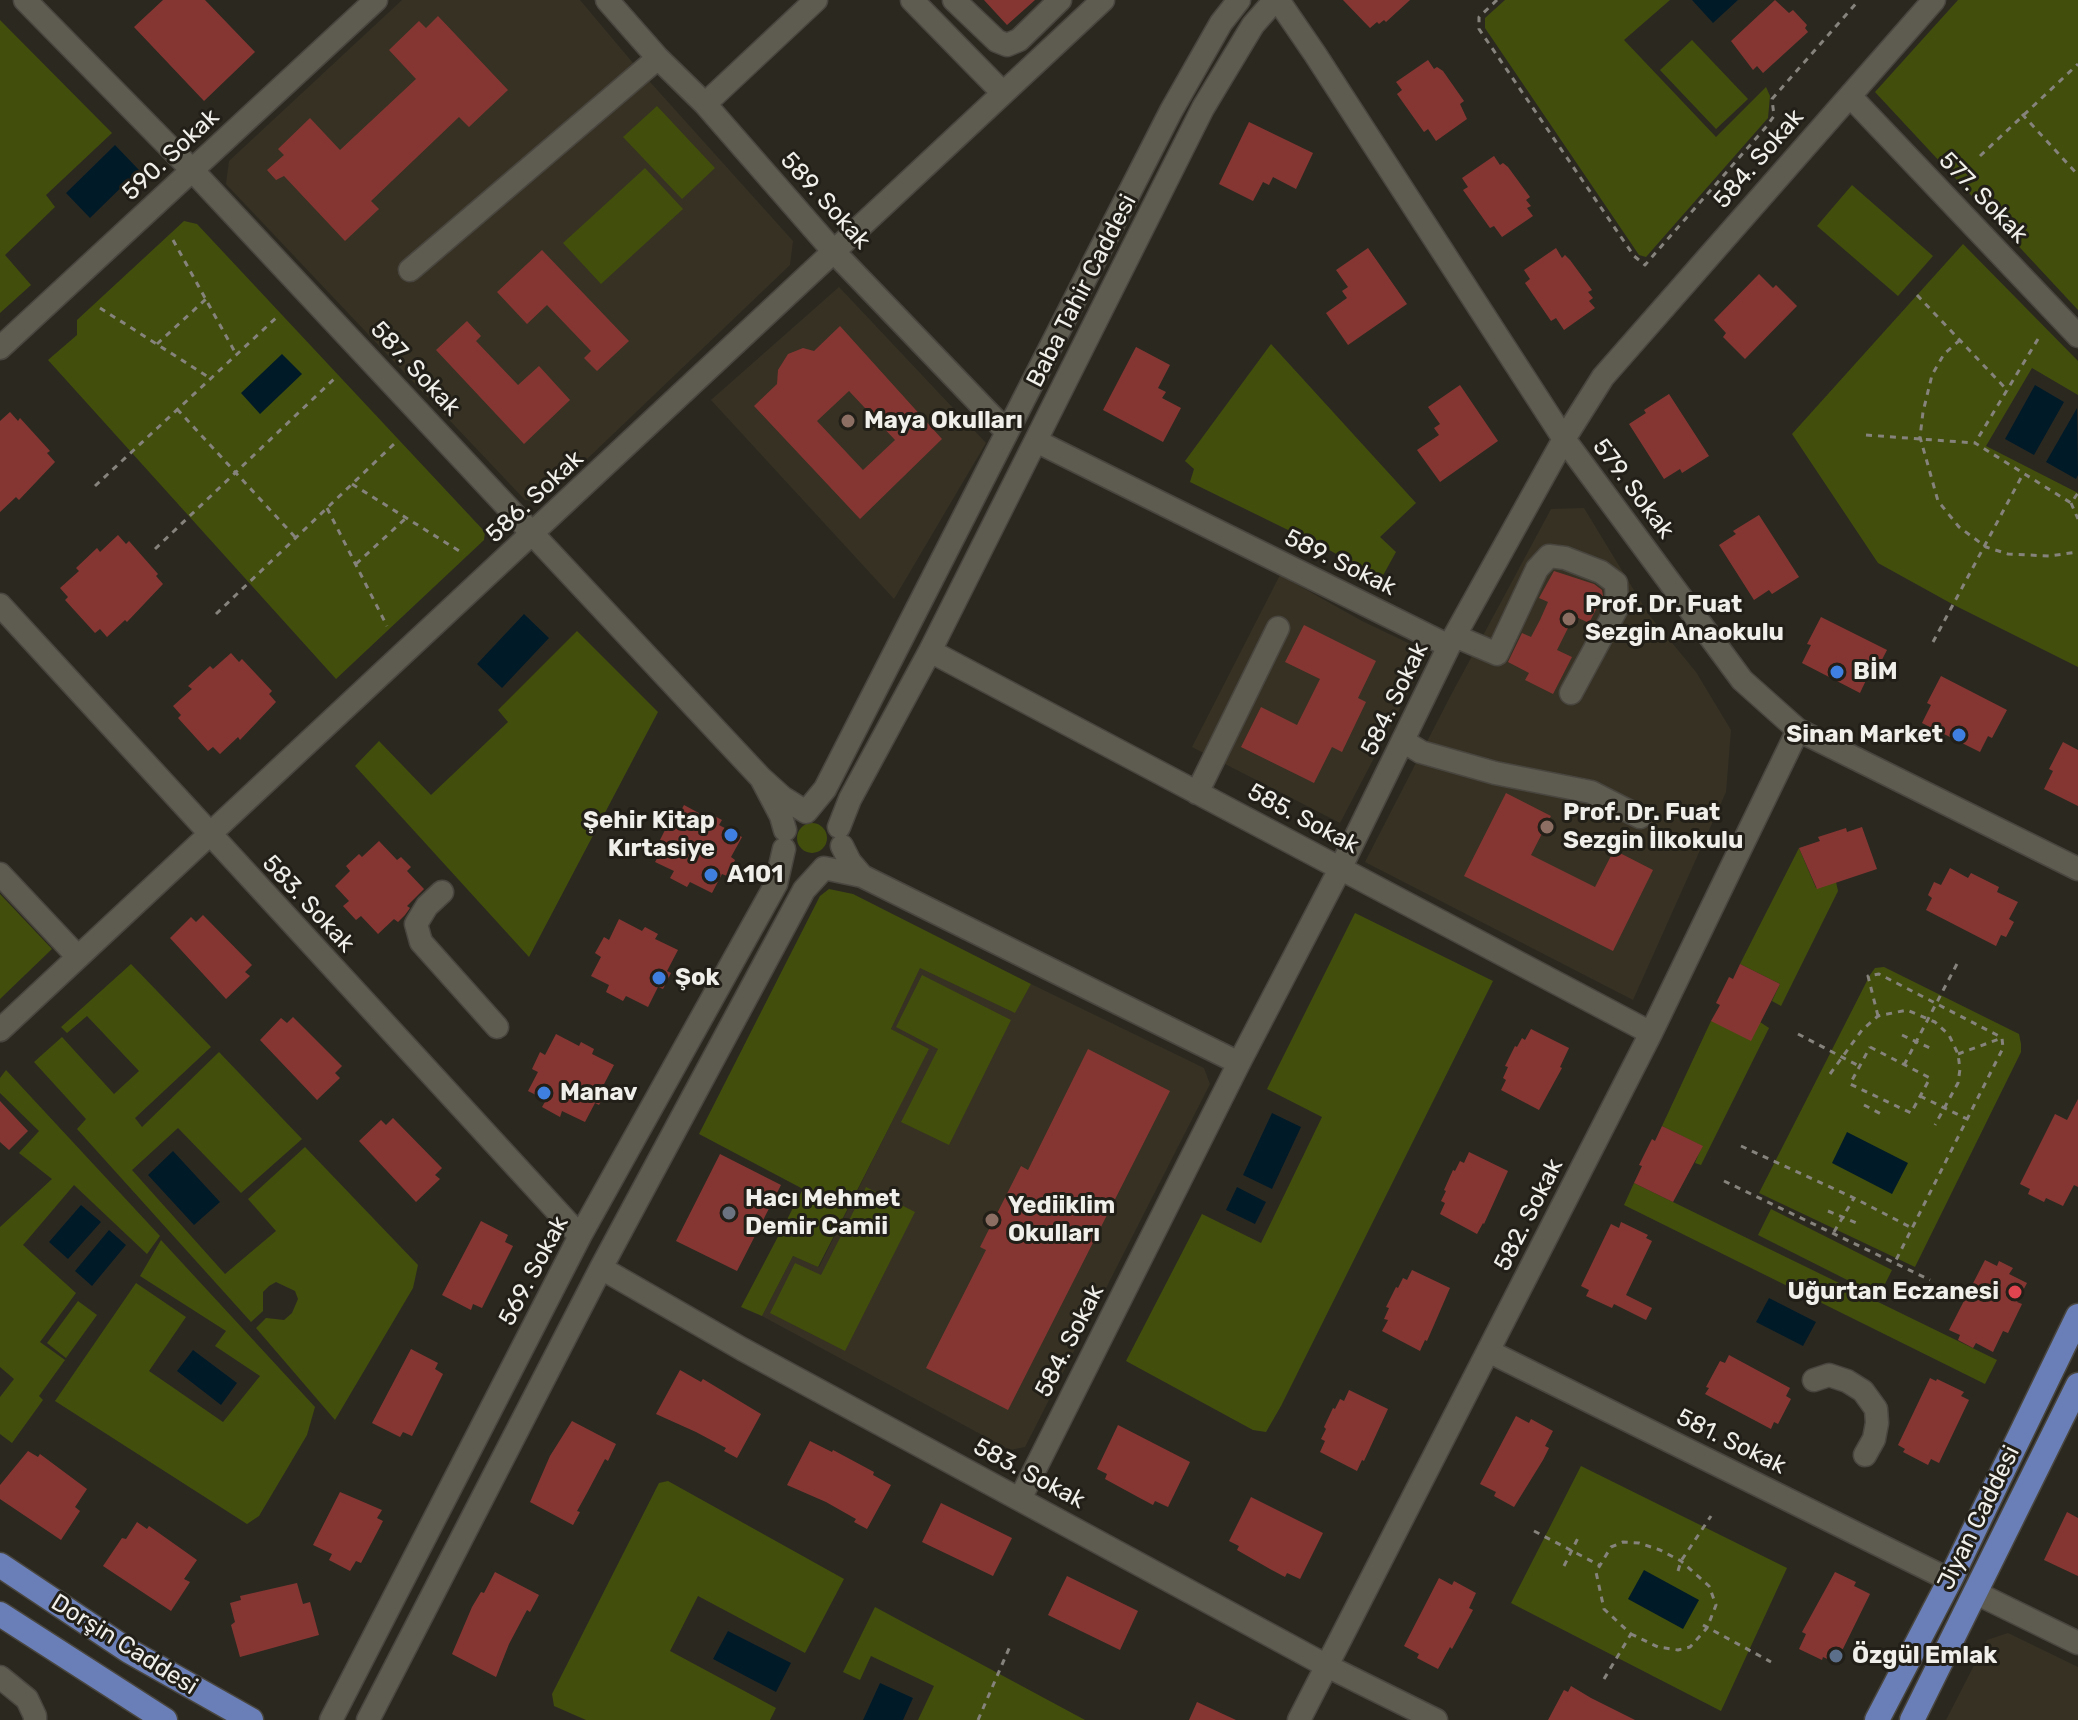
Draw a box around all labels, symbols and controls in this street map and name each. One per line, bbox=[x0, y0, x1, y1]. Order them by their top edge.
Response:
street label: 590. Sokak bbox=[117, 103, 225, 207]
street label: 584. Sokak bbox=[1708, 103, 1810, 215]
street label: 577. Sokak bbox=[1932, 146, 2034, 250]
street label: 589. Sokak bbox=[774, 147, 876, 255]
street label: Baba Tahir Caddesi bbox=[1021, 190, 1143, 392]
street label: 587. Sokak bbox=[364, 316, 466, 422]
place label: Maya Okulları bbox=[864, 407, 1023, 435]
marker: Maya Okulları bbox=[839, 412, 857, 430]
street label: 579. Sokak bbox=[1586, 433, 1680, 545]
street label: 586. Sokak bbox=[480, 445, 590, 549]
street label: 589. Sokak bbox=[1279, 524, 1401, 602]
place label: Prof. Dr. Fuat Sezgin Anaokulu bbox=[1585, 591, 1784, 647]
marker: Prof. Dr. Fuat Sezgin Anaokulu bbox=[1560, 610, 1578, 628]
street label: 584. Sokak bbox=[1355, 638, 1435, 760]
place label: BİM bbox=[1853, 658, 1898, 686]
marker: BİM bbox=[1828, 663, 1846, 681]
place label: Sinan Market bbox=[1786, 721, 1943, 749]
marker: Sinan Market bbox=[1950, 726, 1968, 744]
street label: 585. Sokak bbox=[1242, 778, 1364, 860]
place label: Prof. Dr. Fuat Sezgin İlkokulu bbox=[1563, 799, 1743, 855]
place label: Şehir Kitap Kırtasiye bbox=[583, 807, 715, 863]
marker: Prof. Dr. Fuat Sezgin İlkokulu bbox=[1538, 818, 1556, 836]
marker: Şehir Kitap Kırtasiye bbox=[722, 826, 740, 844]
street label: 583. Sokak bbox=[256, 849, 360, 959]
place label: A101 bbox=[727, 861, 783, 889]
marker: A101 bbox=[702, 866, 720, 884]
place label: Şok bbox=[675, 964, 720, 992]
marker: Şok bbox=[650, 969, 668, 987]
place label: Manav bbox=[560, 1079, 638, 1107]
marker: Manav bbox=[535, 1084, 553, 1102]
street label: 582. Sokak bbox=[1488, 1154, 1570, 1276]
place label: Hacı Mehmet Demir Camii bbox=[745, 1185, 900, 1241]
place label: Yediiklim Okulları bbox=[1008, 1192, 1115, 1248]
marker: Hacı Mehmet Demir Camii bbox=[720, 1204, 738, 1222]
street label: 569. Sokak bbox=[493, 1211, 575, 1331]
marker: Yediiklim Okulları bbox=[983, 1211, 1001, 1229]
place label: Uğurtan Eczanesi bbox=[1788, 1278, 1999, 1306]
street label: 584. Sokak bbox=[1029, 1280, 1111, 1402]
marker: Uğurtan Eczanesi bbox=[2006, 1283, 2024, 1301]
street label: 581. Sokak bbox=[1672, 1403, 1790, 1481]
street label: 583. Sokak bbox=[968, 1433, 1090, 1515]
street label: Jiyan Caddesi bbox=[1932, 1441, 2026, 1595]
street label: Dorşin Caddesi bbox=[45, 1588, 203, 1702]
place label: Özgül Emlak bbox=[1852, 1642, 1997, 1670]
marker: Özgül Emlak bbox=[1827, 1647, 1845, 1665]

